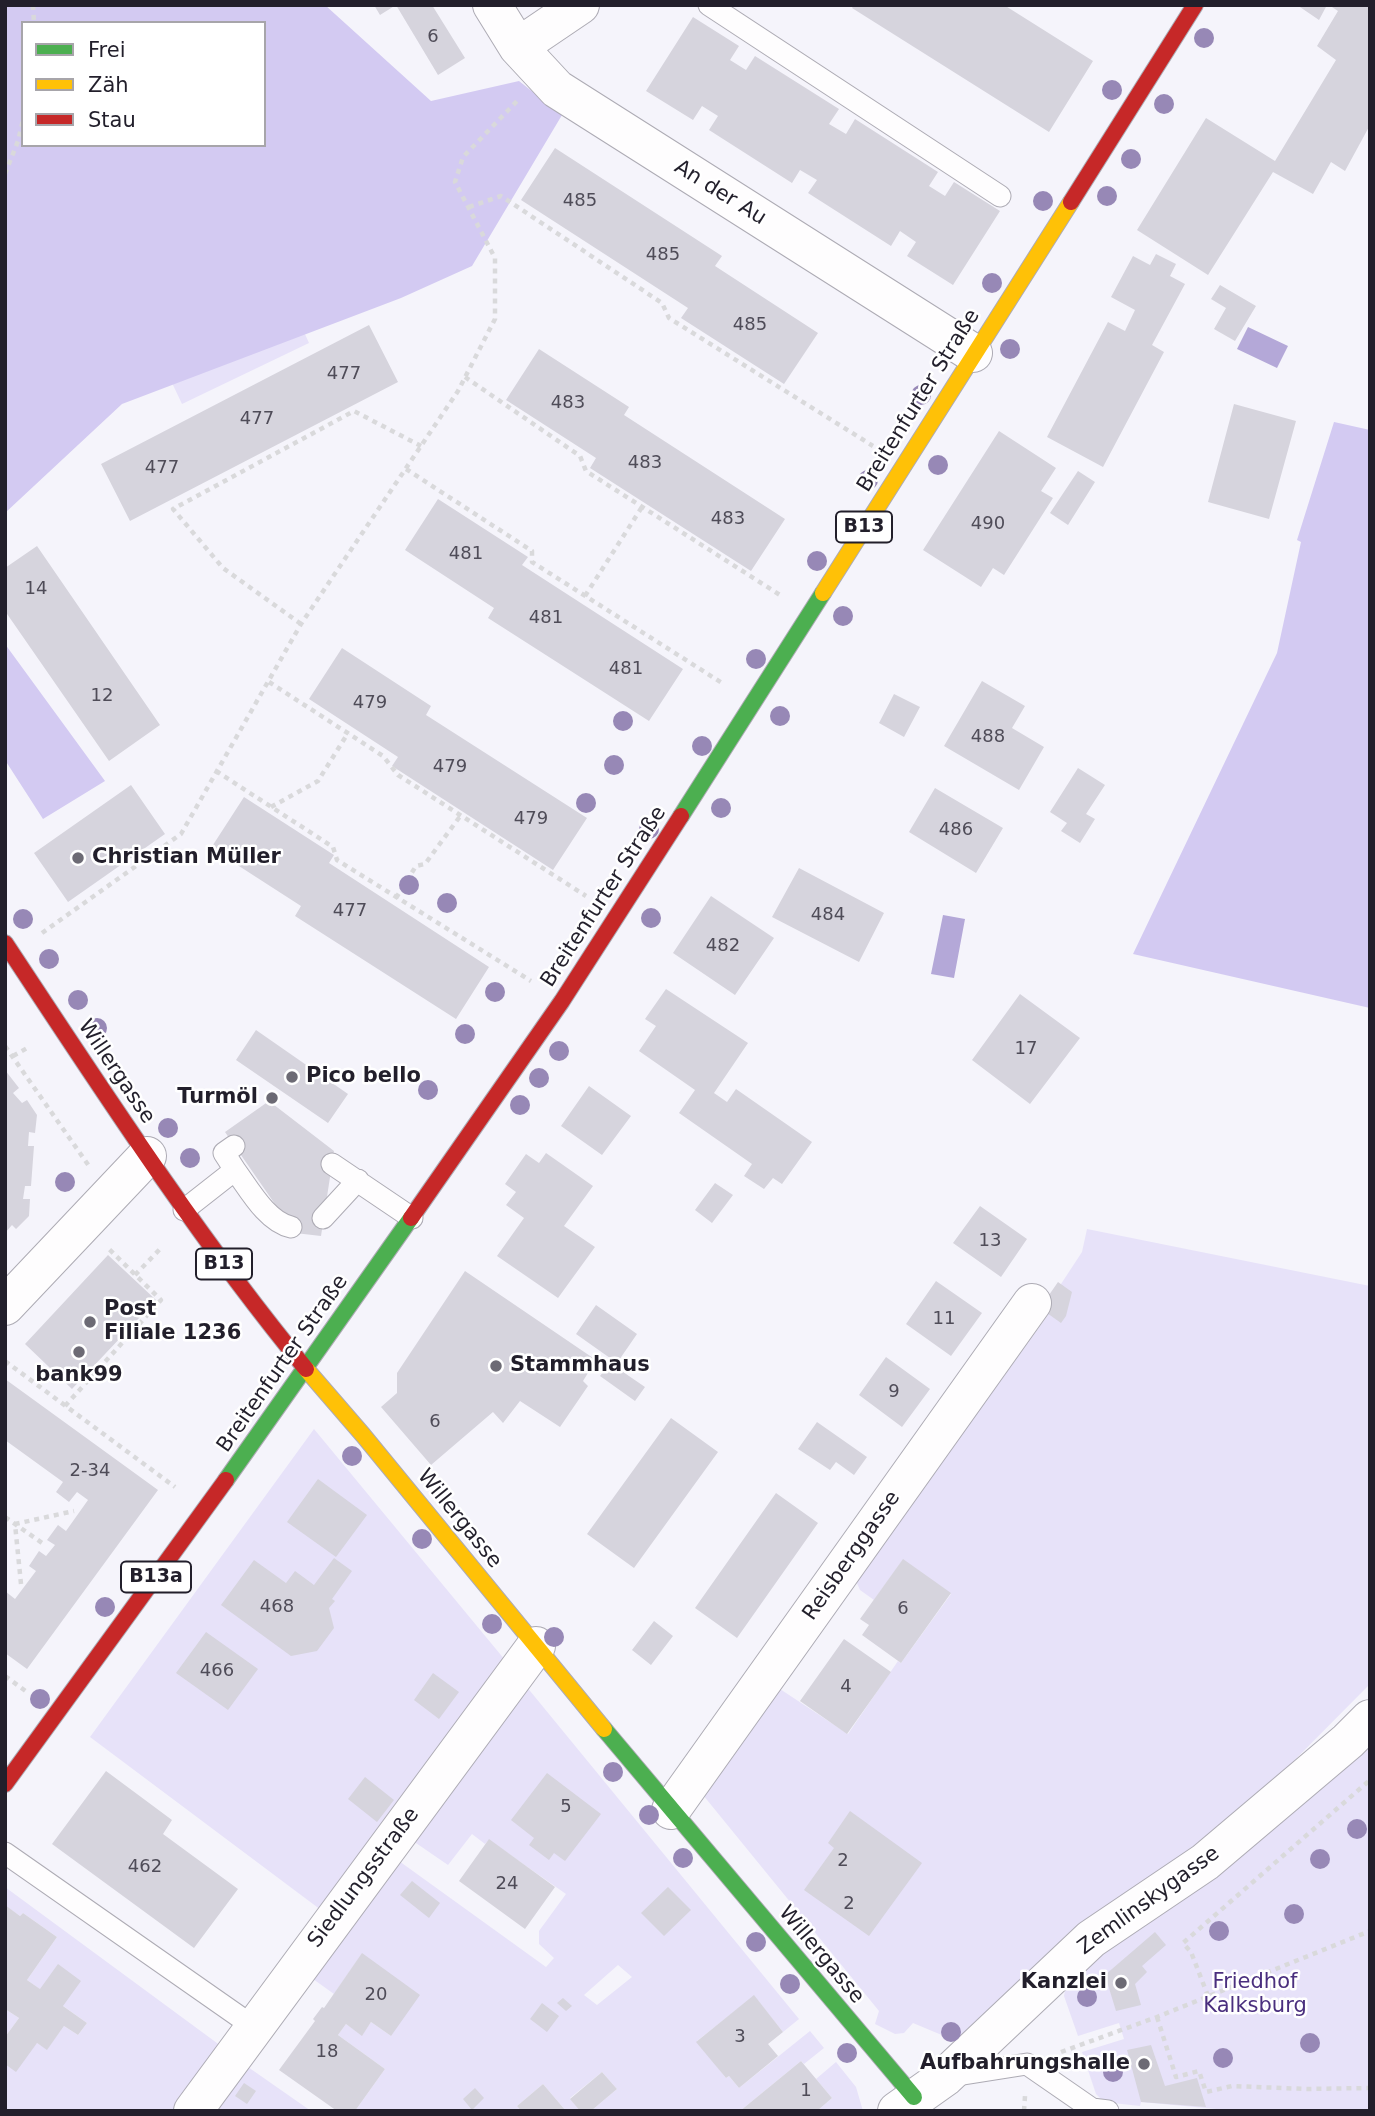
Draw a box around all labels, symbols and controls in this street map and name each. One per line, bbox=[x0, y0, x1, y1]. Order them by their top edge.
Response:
legend bbox=[21, 21, 266, 147]
house number: 6 bbox=[427, 26, 439, 48]
text: Frei bbox=[88, 38, 125, 62]
text: Zäh bbox=[88, 73, 129, 97]
text: Stau bbox=[88, 108, 136, 132]
street label: An der Au bbox=[669, 155, 771, 231]
house number: 485 bbox=[563, 190, 597, 212]
house number: 485 bbox=[646, 244, 680, 266]
street label: Breitenfurter Straße bbox=[852, 305, 986, 497]
house number: 485 bbox=[733, 314, 767, 336]
house number: 477 bbox=[327, 363, 361, 385]
house number: 483 bbox=[551, 392, 585, 414]
house number: 477 bbox=[240, 408, 274, 430]
house number: 483 bbox=[628, 452, 662, 474]
house number: 477 bbox=[145, 457, 179, 479]
house number: 483 bbox=[711, 508, 745, 530]
road number: B13 bbox=[836, 512, 892, 542]
house number: 490 bbox=[971, 513, 1005, 535]
house number: 481 bbox=[449, 543, 483, 565]
house number: 14 bbox=[25, 578, 47, 600]
house number: 481 bbox=[529, 607, 563, 629]
house number: 481 bbox=[609, 658, 643, 680]
house number: 12 bbox=[91, 685, 113, 707]
house number: 479 bbox=[353, 692, 387, 714]
house number: 488 bbox=[971, 726, 1005, 748]
house number: 479 bbox=[433, 756, 467, 778]
street label: Breitenfurter Straße bbox=[536, 802, 672, 992]
house number: 479 bbox=[514, 808, 548, 830]
house number: 486 bbox=[939, 819, 973, 841]
place label: Christian Müller bbox=[92, 845, 281, 871]
marker: Christian Müller bbox=[70, 850, 86, 866]
house number: 477 bbox=[333, 900, 367, 922]
house number: 484 bbox=[811, 904, 845, 926]
house number: 482 bbox=[706, 935, 740, 957]
street label: Willergasse bbox=[72, 1015, 160, 1129]
house number: 17 bbox=[1015, 1038, 1037, 1060]
place label: Pico bello bbox=[306, 1064, 421, 1090]
marker: Pico bello bbox=[284, 1069, 300, 1085]
place label: Turmöl bbox=[177, 1085, 258, 1111]
marker: Turmöl bbox=[264, 1090, 280, 1106]
house number: 13 bbox=[979, 1230, 1001, 1252]
road number: B13 bbox=[196, 1248, 252, 1280]
street label: Breitenfurter Straße bbox=[212, 1270, 354, 1458]
place label: Post Filiale 1236 bbox=[104, 1297, 241, 1347]
house number: 11 bbox=[933, 1308, 955, 1330]
marker: Post Filiale 1236 bbox=[82, 1314, 98, 1330]
marker: bank99 bbox=[71, 1344, 87, 1360]
place label: Stammhaus bbox=[510, 1353, 650, 1379]
marker: Stammhaus bbox=[488, 1358, 504, 1374]
place label: bank99 bbox=[35, 1363, 123, 1389]
house number: 9 bbox=[888, 1381, 900, 1403]
house number: 6 bbox=[429, 1411, 441, 1433]
house number: 2-34 bbox=[70, 1460, 110, 1482]
street label: Willergasse bbox=[411, 1464, 507, 1574]
street label: Reisberggasse bbox=[798, 1486, 906, 1626]
road number: B13a bbox=[121, 1562, 191, 1592]
house number: 468 bbox=[260, 1596, 294, 1618]
house number: 6 bbox=[897, 1598, 909, 1620]
house number: 466 bbox=[200, 1660, 234, 1682]
house number: 4 bbox=[840, 1676, 852, 1698]
house number: 5 bbox=[560, 1796, 572, 1818]
street label: Siedlungsstraße bbox=[303, 1803, 425, 1953]
street label: Zemlinskygasse bbox=[1073, 1841, 1225, 1961]
house number: 2 bbox=[837, 1850, 849, 1872]
house number: 462 bbox=[128, 1856, 162, 1878]
house number: 24 bbox=[496, 1873, 518, 1895]
house number: 2 bbox=[843, 1893, 855, 1915]
street label: Willergasse bbox=[773, 1901, 869, 2009]
place label: Kanzlei bbox=[1021, 1970, 1107, 1996]
park label: Friedhof Kalksburg bbox=[1203, 1970, 1307, 2020]
marker: Kanzlei bbox=[1113, 1975, 1129, 1991]
house number: 20 bbox=[365, 1984, 387, 2006]
house number: 3 bbox=[734, 2026, 746, 2048]
house number: 18 bbox=[316, 2041, 338, 2063]
place label: Aufbahrungshalle bbox=[920, 2051, 1130, 2077]
marker: Aufbahrungshalle bbox=[1136, 2056, 1152, 2072]
house number: 1 bbox=[800, 2080, 812, 2102]

